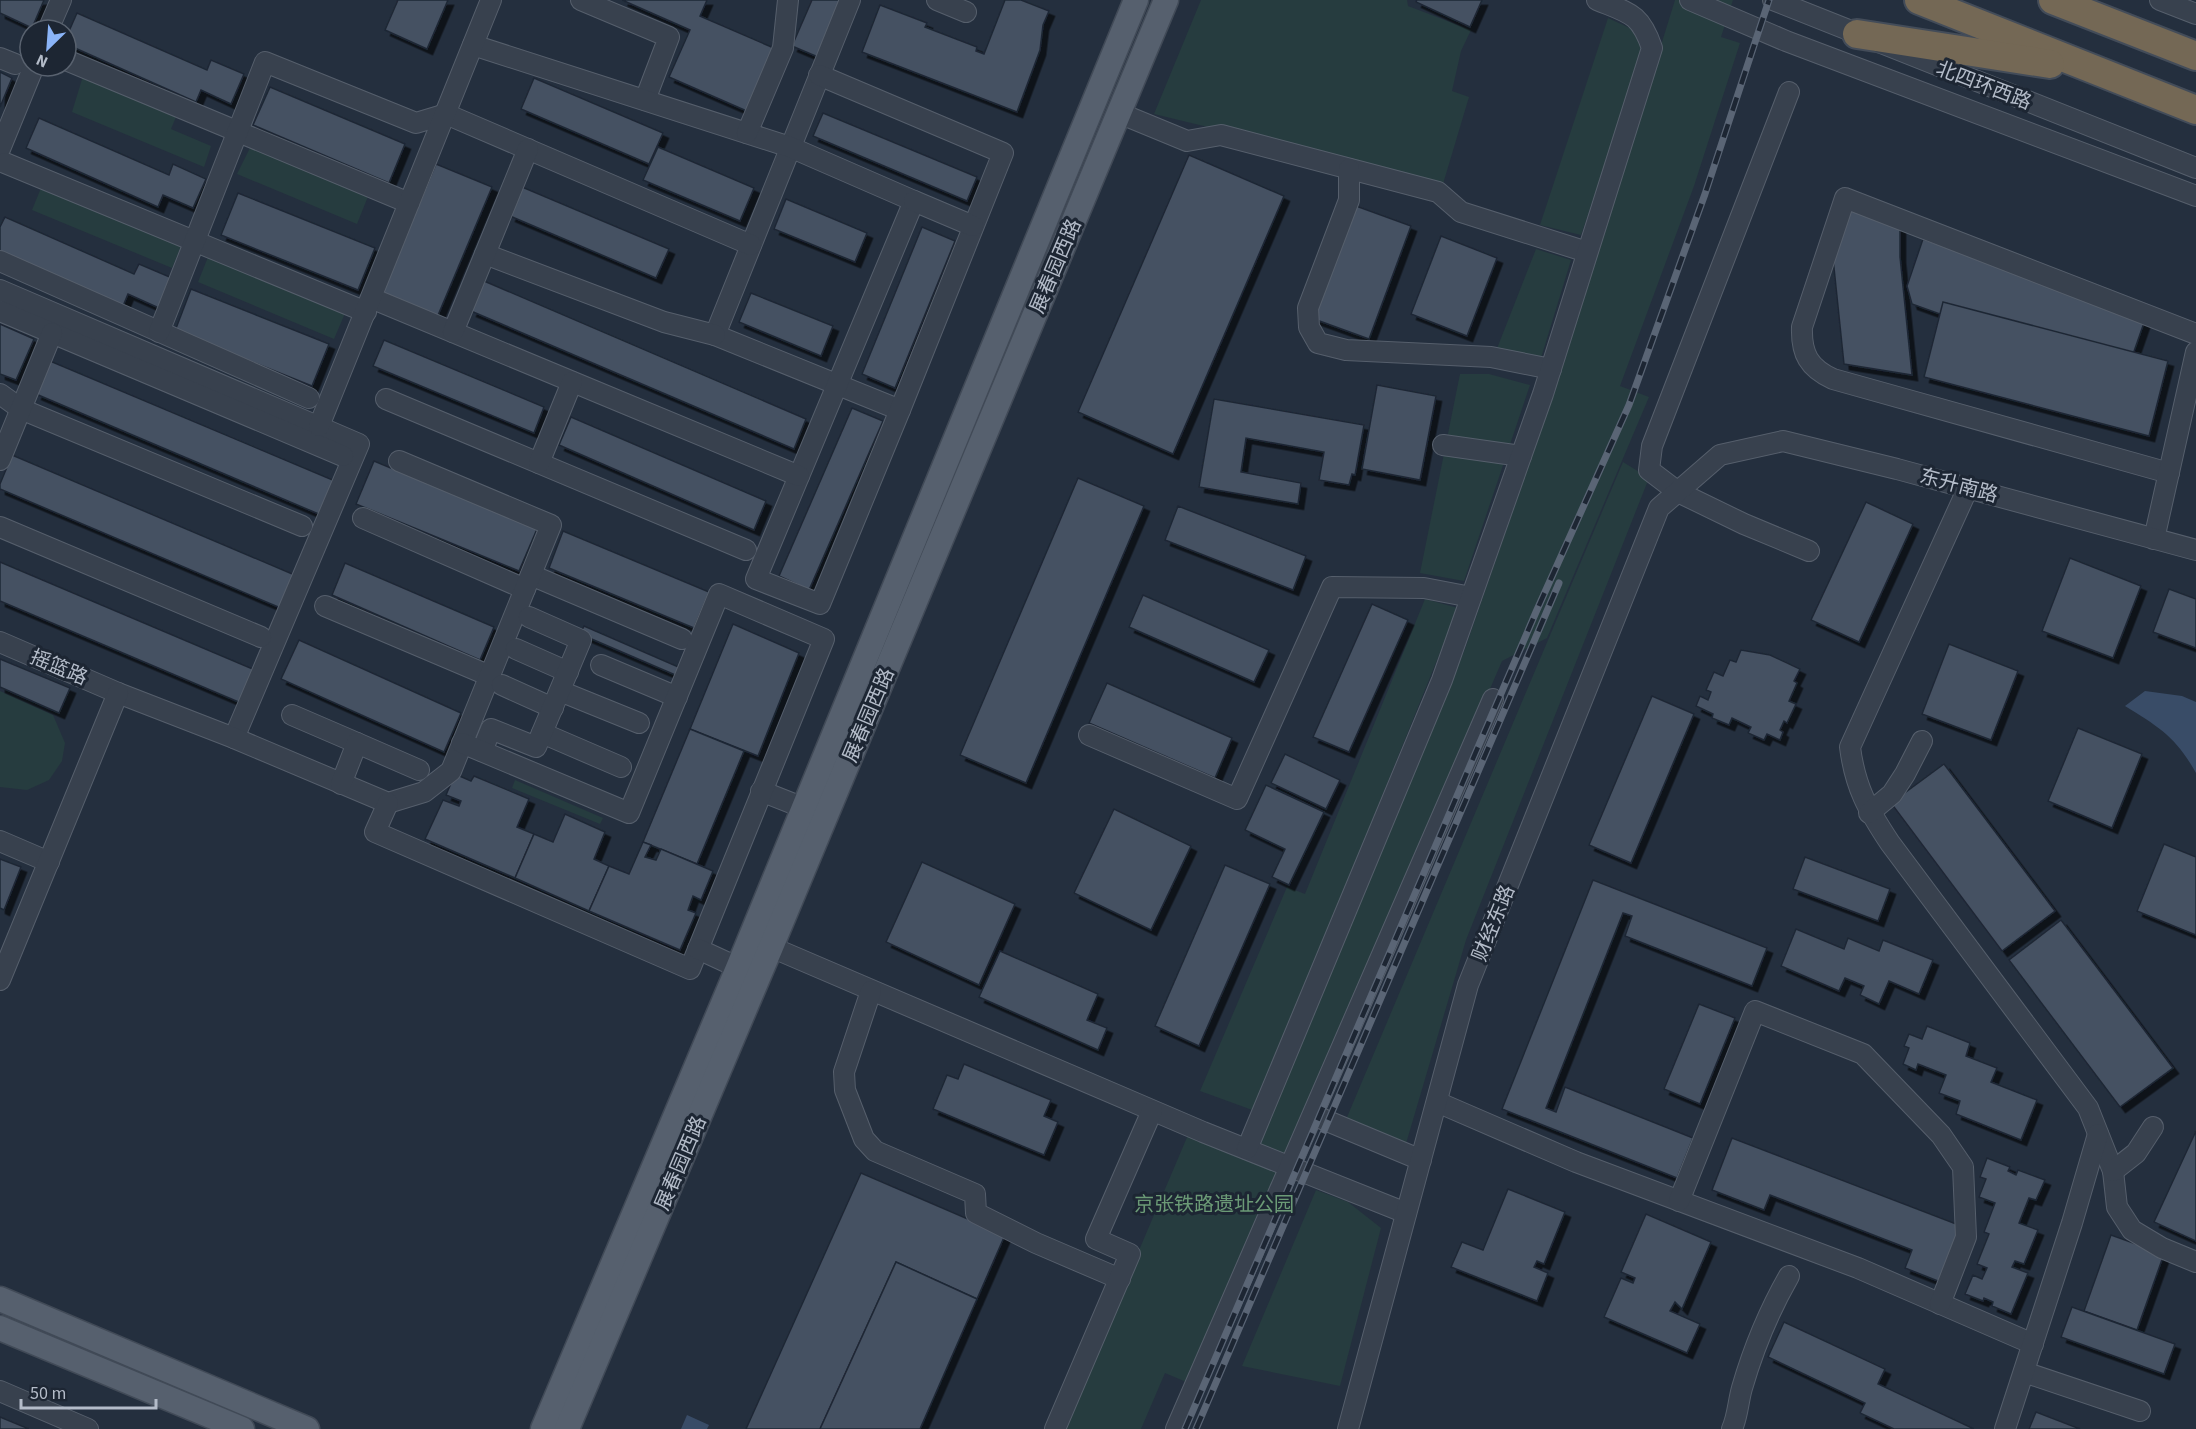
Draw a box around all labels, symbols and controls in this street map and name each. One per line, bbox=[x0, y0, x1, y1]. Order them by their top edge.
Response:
north arrow bbox=[18, 18, 78, 78]
text: N bbox=[33, 48, 52, 73]
street label: 北四环西路 bbox=[1932, 55, 2035, 117]
street label: 展春园西路 bbox=[1023, 215, 1088, 318]
street label: 东升南路 bbox=[1916, 462, 2001, 510]
street label: 摇篮路 bbox=[26, 643, 92, 693]
street label: 展春园西路 bbox=[836, 664, 901, 767]
street label: 财经东路 bbox=[1466, 881, 1522, 966]
street label: 展春园西路 bbox=[648, 1112, 713, 1215]
park label: 京张铁路遗址公园 bbox=[1134, 1191, 1294, 1219]
scale bar bbox=[21, 1372, 156, 1410]
text: 50 m bbox=[30, 1381, 66, 1406]

